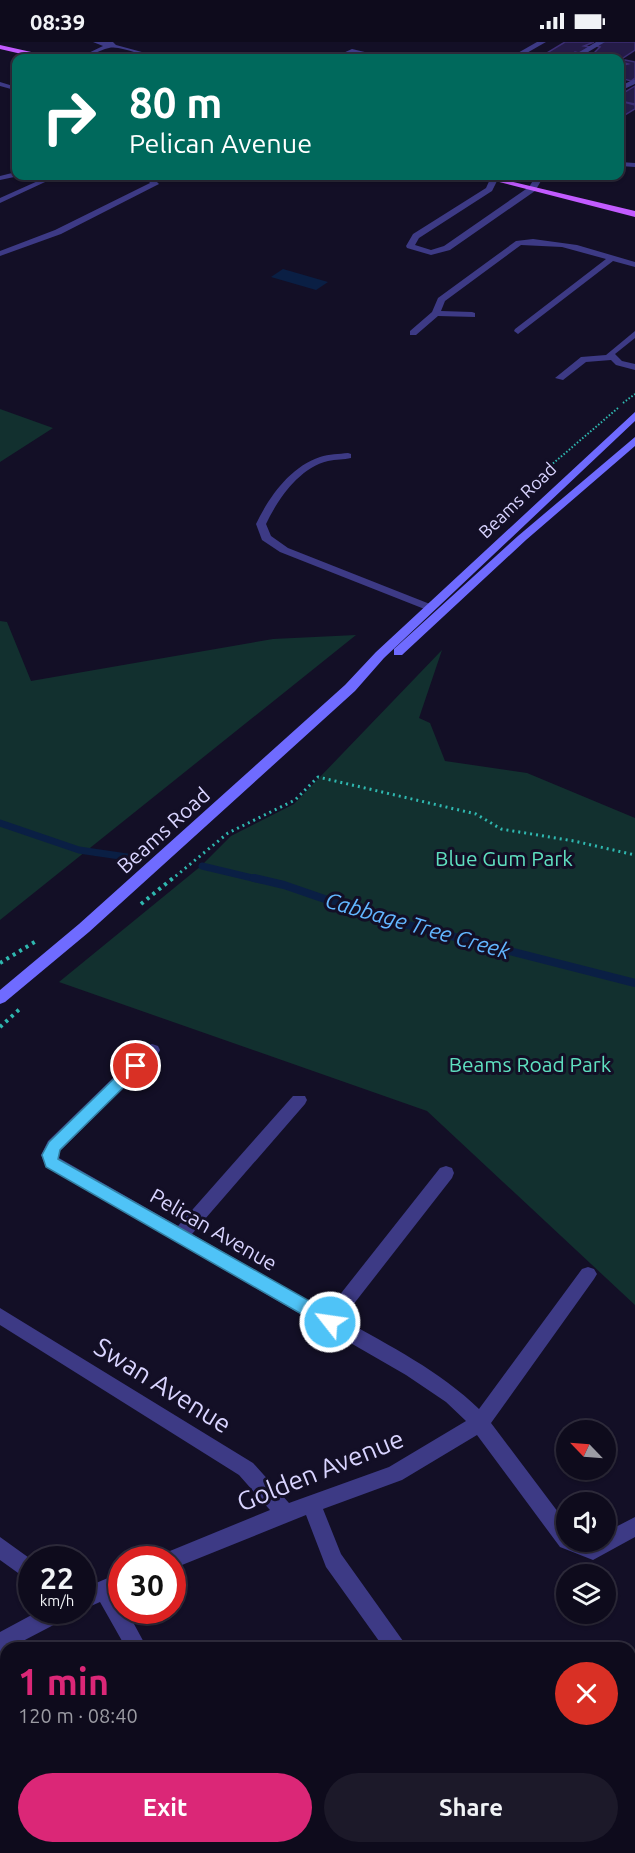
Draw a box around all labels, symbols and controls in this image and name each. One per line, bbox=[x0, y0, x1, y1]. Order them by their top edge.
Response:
text: 08:39 bbox=[30, 9, 85, 34]
icon: right bbox=[30, 78, 108, 156]
text: 80 m bbox=[129, 79, 223, 126]
text: Pelican Avenue bbox=[129, 128, 312, 158]
street label: Beams Road bbox=[474, 458, 560, 542]
street label: Beams Road bbox=[112, 782, 214, 878]
park label: Blue Gum Park bbox=[435, 846, 573, 870]
water label: Cabbage Tree Creek bbox=[323, 887, 514, 964]
pin bbox=[110, 1040, 161, 1091]
icon: arrive bbox=[119, 1049, 152, 1082]
park label: Beams Road Park bbox=[449, 1052, 612, 1076]
street label: Pelican Avenue bbox=[146, 1183, 282, 1275]
position arrow bbox=[298, 1290, 362, 1354]
street label: Swan Avenue bbox=[89, 1331, 237, 1439]
north arrow bbox=[556, 1420, 616, 1480]
map controls bbox=[556, 1420, 616, 1624]
street label: Golden Avenue bbox=[232, 1423, 408, 1517]
button: sound bbox=[556, 1492, 616, 1552]
speed limit sign: 30 bbox=[108, 1546, 186, 1624]
text: 22 bbox=[40, 1561, 74, 1595]
button: layers bbox=[556, 1564, 616, 1624]
text: km/h bbox=[40, 1592, 74, 1609]
text: 1 min bbox=[18, 1661, 109, 1702]
button: close bbox=[555, 1662, 618, 1725]
text: 120 m · 08:40 bbox=[18, 1704, 138, 1727]
button: Exit bbox=[18, 1773, 312, 1842]
button: Share bbox=[324, 1773, 618, 1842]

